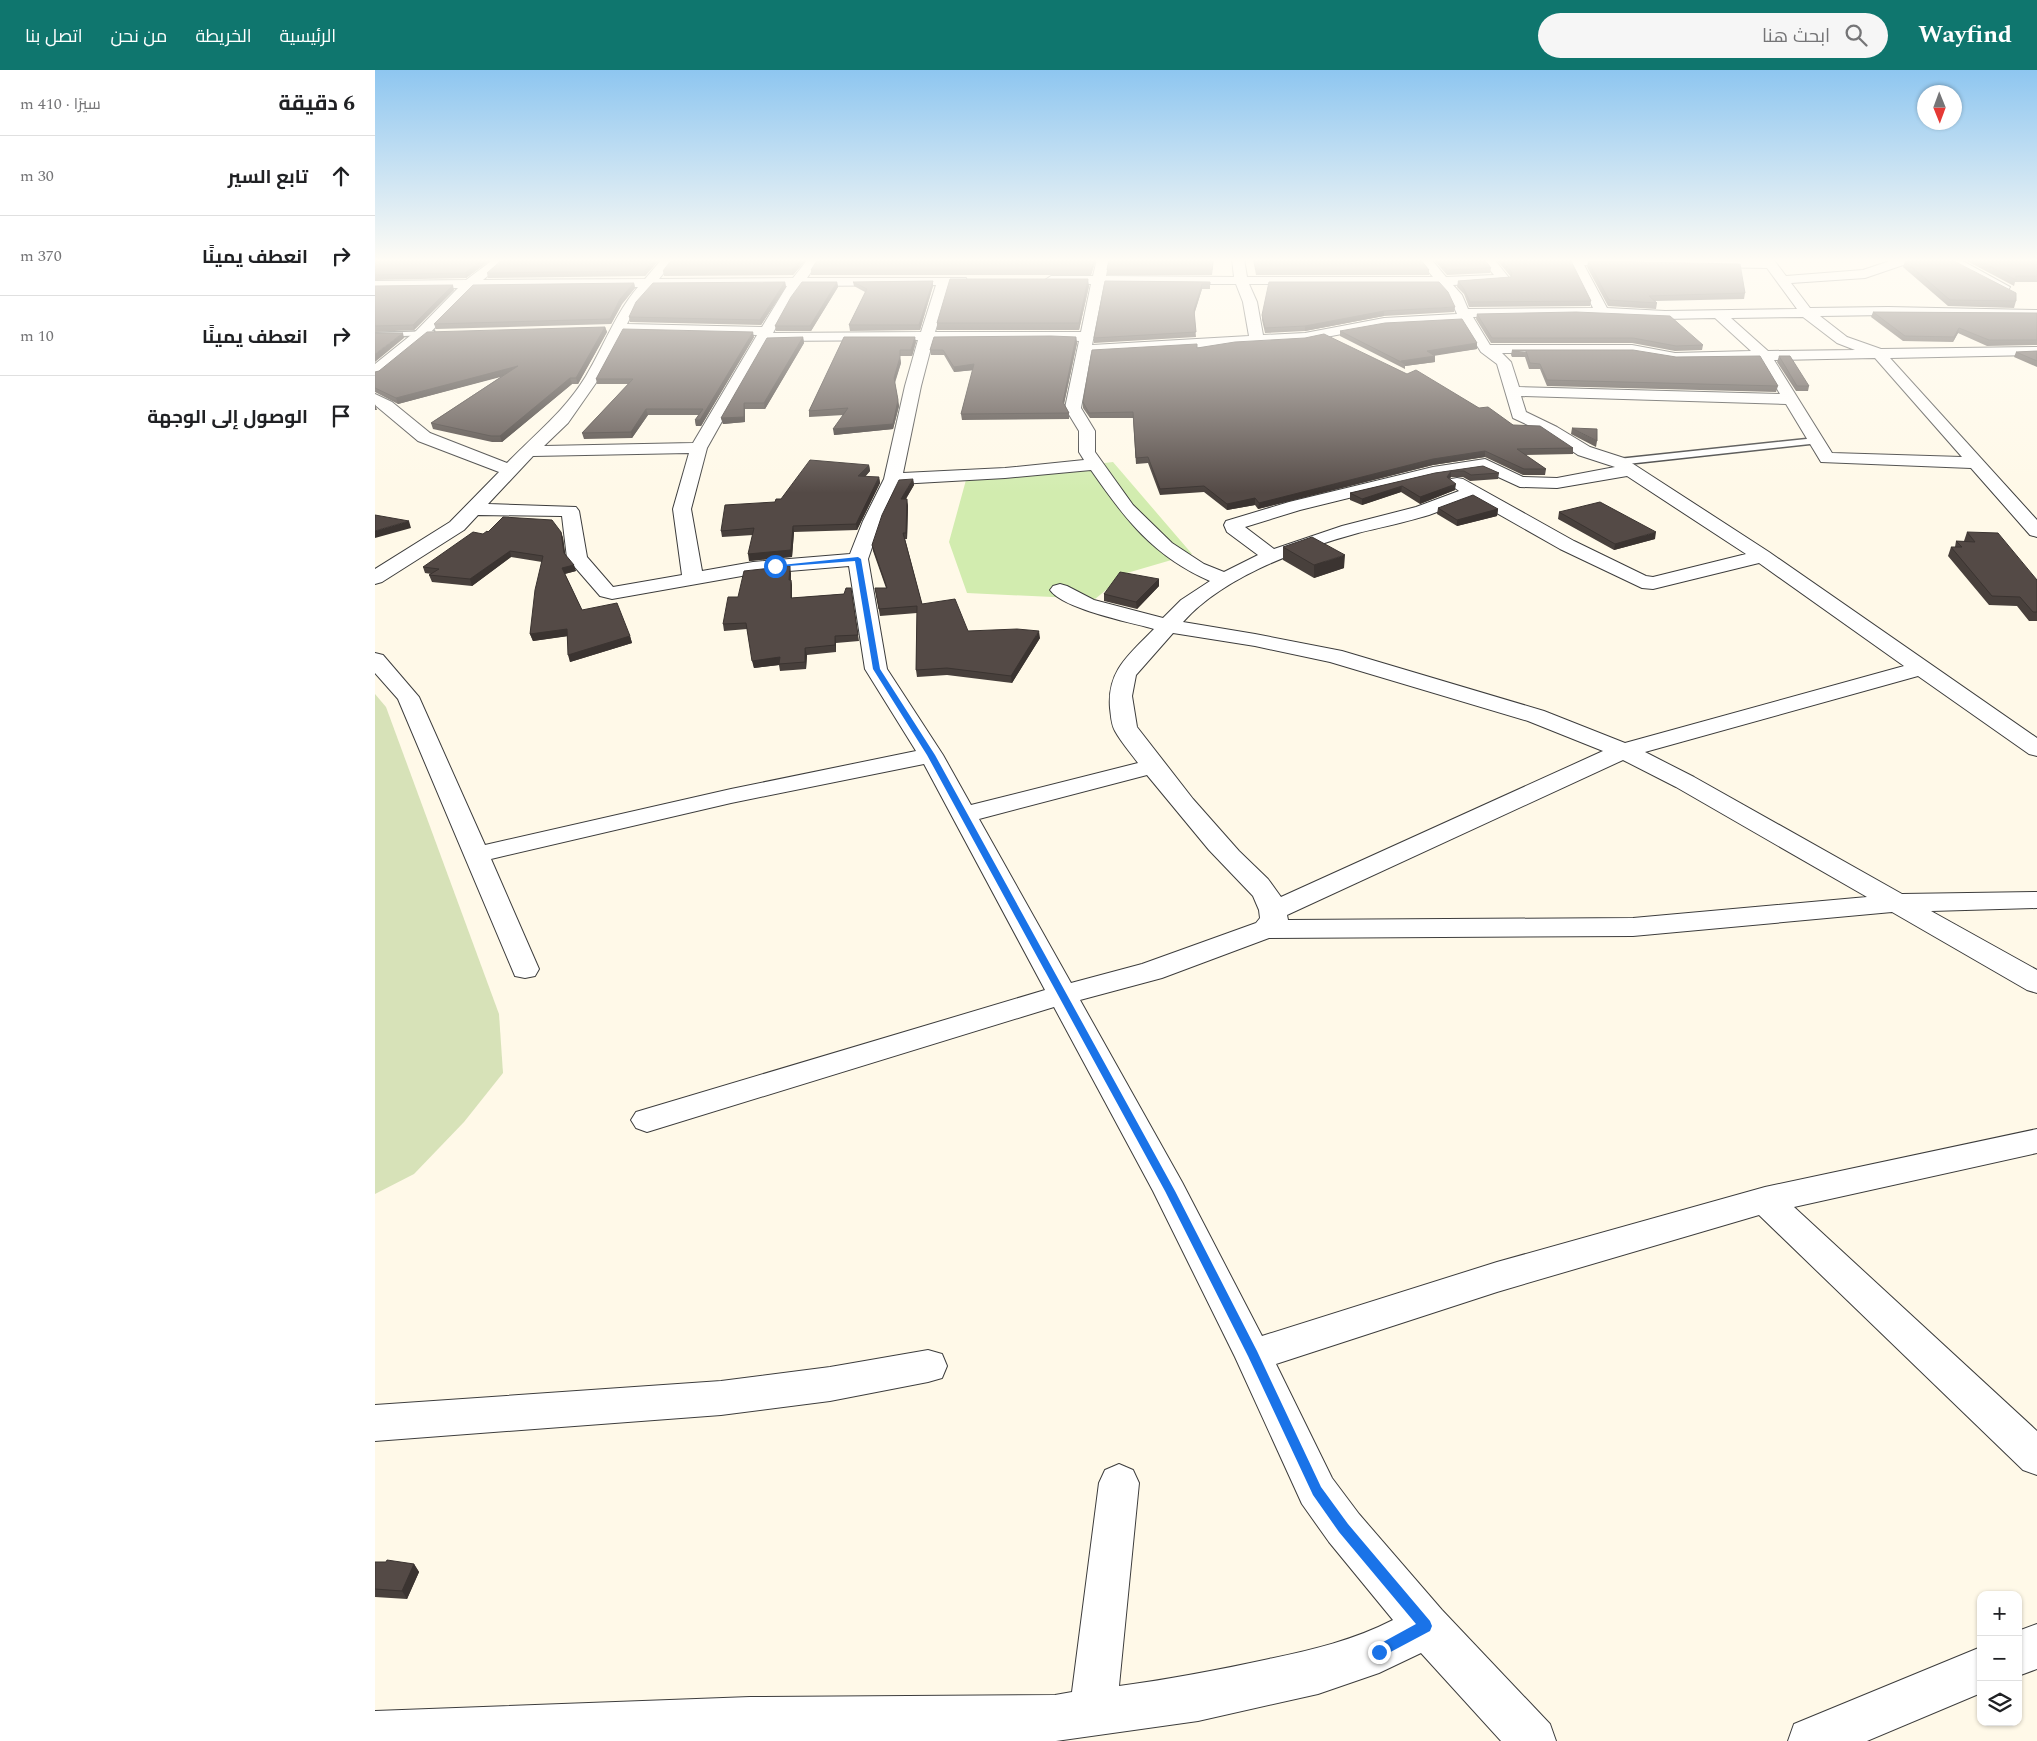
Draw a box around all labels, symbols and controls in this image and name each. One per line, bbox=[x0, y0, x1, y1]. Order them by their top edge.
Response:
search box bbox=[1538, 13, 1888, 58]
text: Wayfind bbox=[1918, 17, 2012, 53]
icon: search bbox=[1842, 21, 1870, 49]
text: ابحث هنا bbox=[1762, 22, 1830, 51]
text: اتصل بنا bbox=[25, 23, 83, 50]
text: من نحن bbox=[111, 23, 167, 50]
text: الخريطة bbox=[195, 23, 252, 50]
text: الرئيسية bbox=[280, 23, 336, 50]
north arrow bbox=[1917, 85, 1962, 130]
text: 6 دقيقة bbox=[279, 88, 355, 120]
text: سيرًا · 410 m bbox=[20, 92, 101, 116]
icon: ahead bbox=[327, 162, 355, 190]
text: تابع السير bbox=[228, 163, 308, 192]
text: 30 m bbox=[20, 164, 54, 188]
icon: right bbox=[327, 242, 355, 270]
text: انعطف يمينًا bbox=[202, 243, 308, 272]
text: 370 m bbox=[20, 244, 62, 268]
icon: right bbox=[327, 322, 355, 350]
text: انعطف يمينًا bbox=[202, 323, 308, 352]
text: 10 m bbox=[20, 324, 54, 348]
icon: arrive bbox=[327, 402, 355, 430]
text: الوصول إلى الوجهة bbox=[147, 403, 308, 432]
route start bbox=[764, 555, 787, 578]
map controls bbox=[1977, 1591, 2022, 1726]
button: + bbox=[1977, 1591, 2022, 1636]
button: − bbox=[1977, 1636, 2022, 1681]
route end bbox=[1368, 1641, 1391, 1664]
button: layers bbox=[1977, 1681, 2022, 1726]

